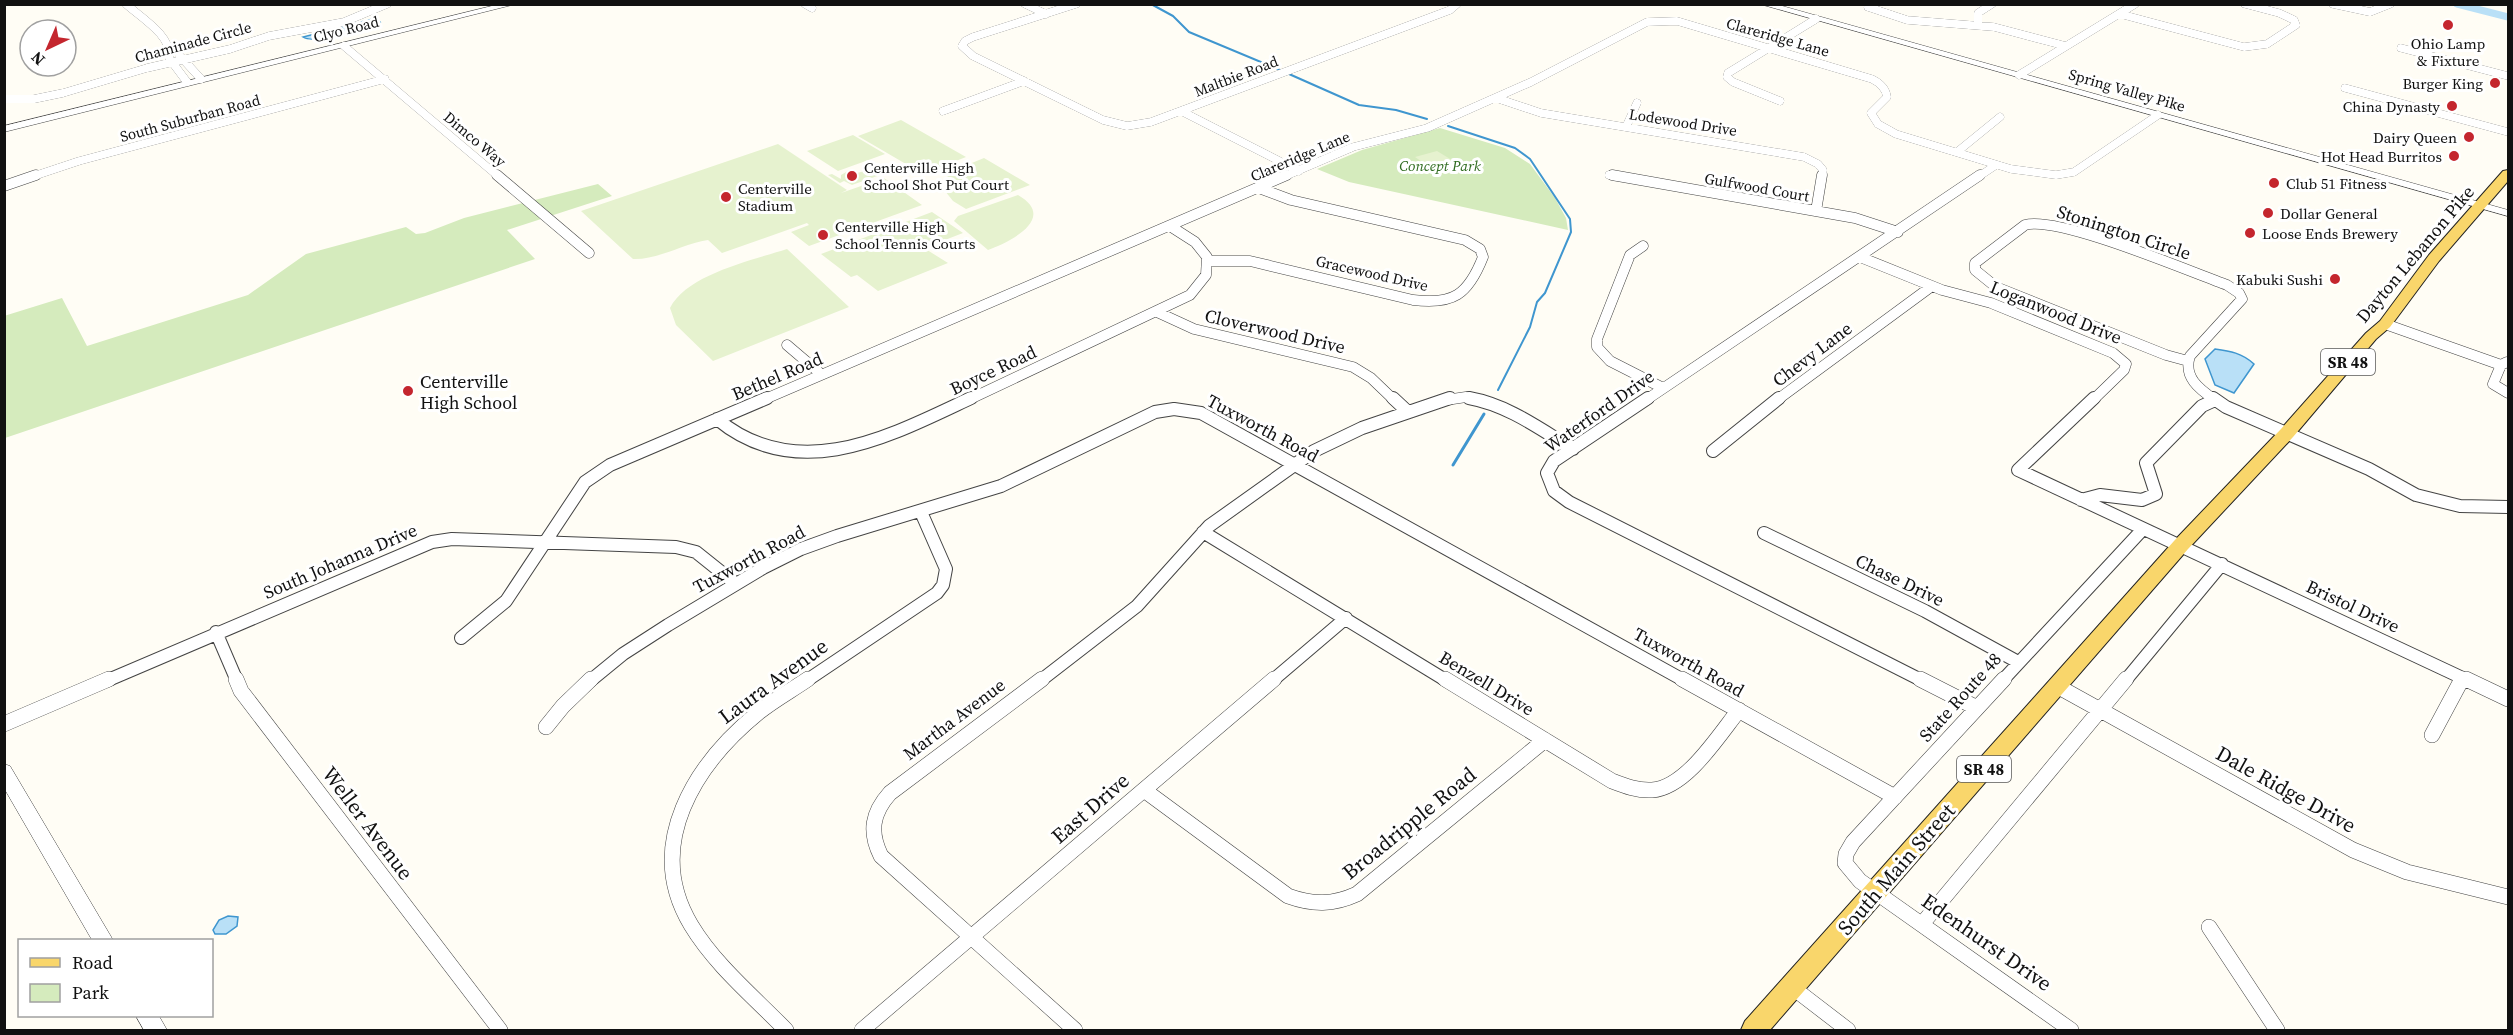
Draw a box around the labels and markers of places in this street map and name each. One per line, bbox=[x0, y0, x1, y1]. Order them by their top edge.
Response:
marker: Ohio Lamp & Fixture bbox=[2441, 18, 2455, 32]
place label: Ohio Lamp & Fixture bbox=[2411, 33, 2485, 71]
place label: Burger King bbox=[2402, 73, 2483, 94]
marker: Burger King bbox=[2488, 76, 2502, 90]
place label: China Dynasty bbox=[2343, 96, 2440, 117]
marker: China Dynasty bbox=[2445, 99, 2459, 113]
place label: Dairy Queen bbox=[2373, 127, 2457, 148]
marker: Dairy Queen bbox=[2462, 130, 2476, 144]
place label: Hot Head Burritos bbox=[2321, 146, 2442, 167]
marker: Hot Head Burritos bbox=[2447, 149, 2461, 163]
place label: Centerville High School Shot Put Court bbox=[864, 157, 1009, 195]
marker: Centerville High School Shot Put Court bbox=[845, 169, 859, 183]
place label: Club 51 Fitness bbox=[2286, 173, 2387, 194]
marker: Club 51 Fitness bbox=[2267, 176, 2281, 190]
place label: Centerville Stadium bbox=[738, 178, 812, 216]
marker: Centerville Stadium bbox=[719, 190, 733, 204]
place label: Dollar General bbox=[2280, 203, 2378, 224]
marker: Dollar General bbox=[2261, 206, 2275, 220]
place label: Centerville High School Tennis Courts bbox=[835, 216, 975, 254]
place label: Loose Ends Brewery bbox=[2262, 223, 2398, 244]
marker: Loose Ends Brewery bbox=[2243, 226, 2257, 240]
marker: Centerville High School Tennis Courts bbox=[816, 228, 830, 242]
place label: Kabuki Sushi bbox=[2236, 269, 2323, 290]
marker: Kabuki Sushi bbox=[2328, 272, 2342, 286]
place label: Centerville High School bbox=[420, 369, 517, 415]
marker: Centerville High School bbox=[401, 384, 415, 398]

